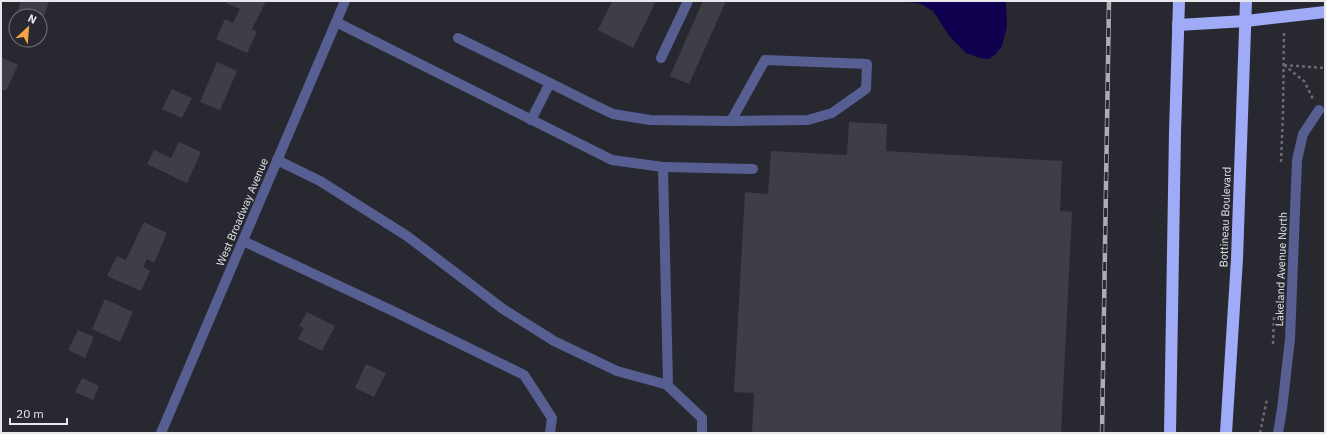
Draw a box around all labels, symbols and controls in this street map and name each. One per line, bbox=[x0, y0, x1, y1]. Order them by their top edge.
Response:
north arrow bbox=[8, 8, 48, 48]
text: N bbox=[26, 11, 39, 27]
street label: West Broadway Avenue bbox=[213, 156, 271, 268]
street label: Bottineau Boulevard bbox=[1216, 166, 1234, 268]
street label: Lakeland Avenue North bbox=[1272, 212, 1290, 326]
scale bar bbox=[10, 400, 67, 426]
text: 20 m bbox=[16, 406, 44, 421]

